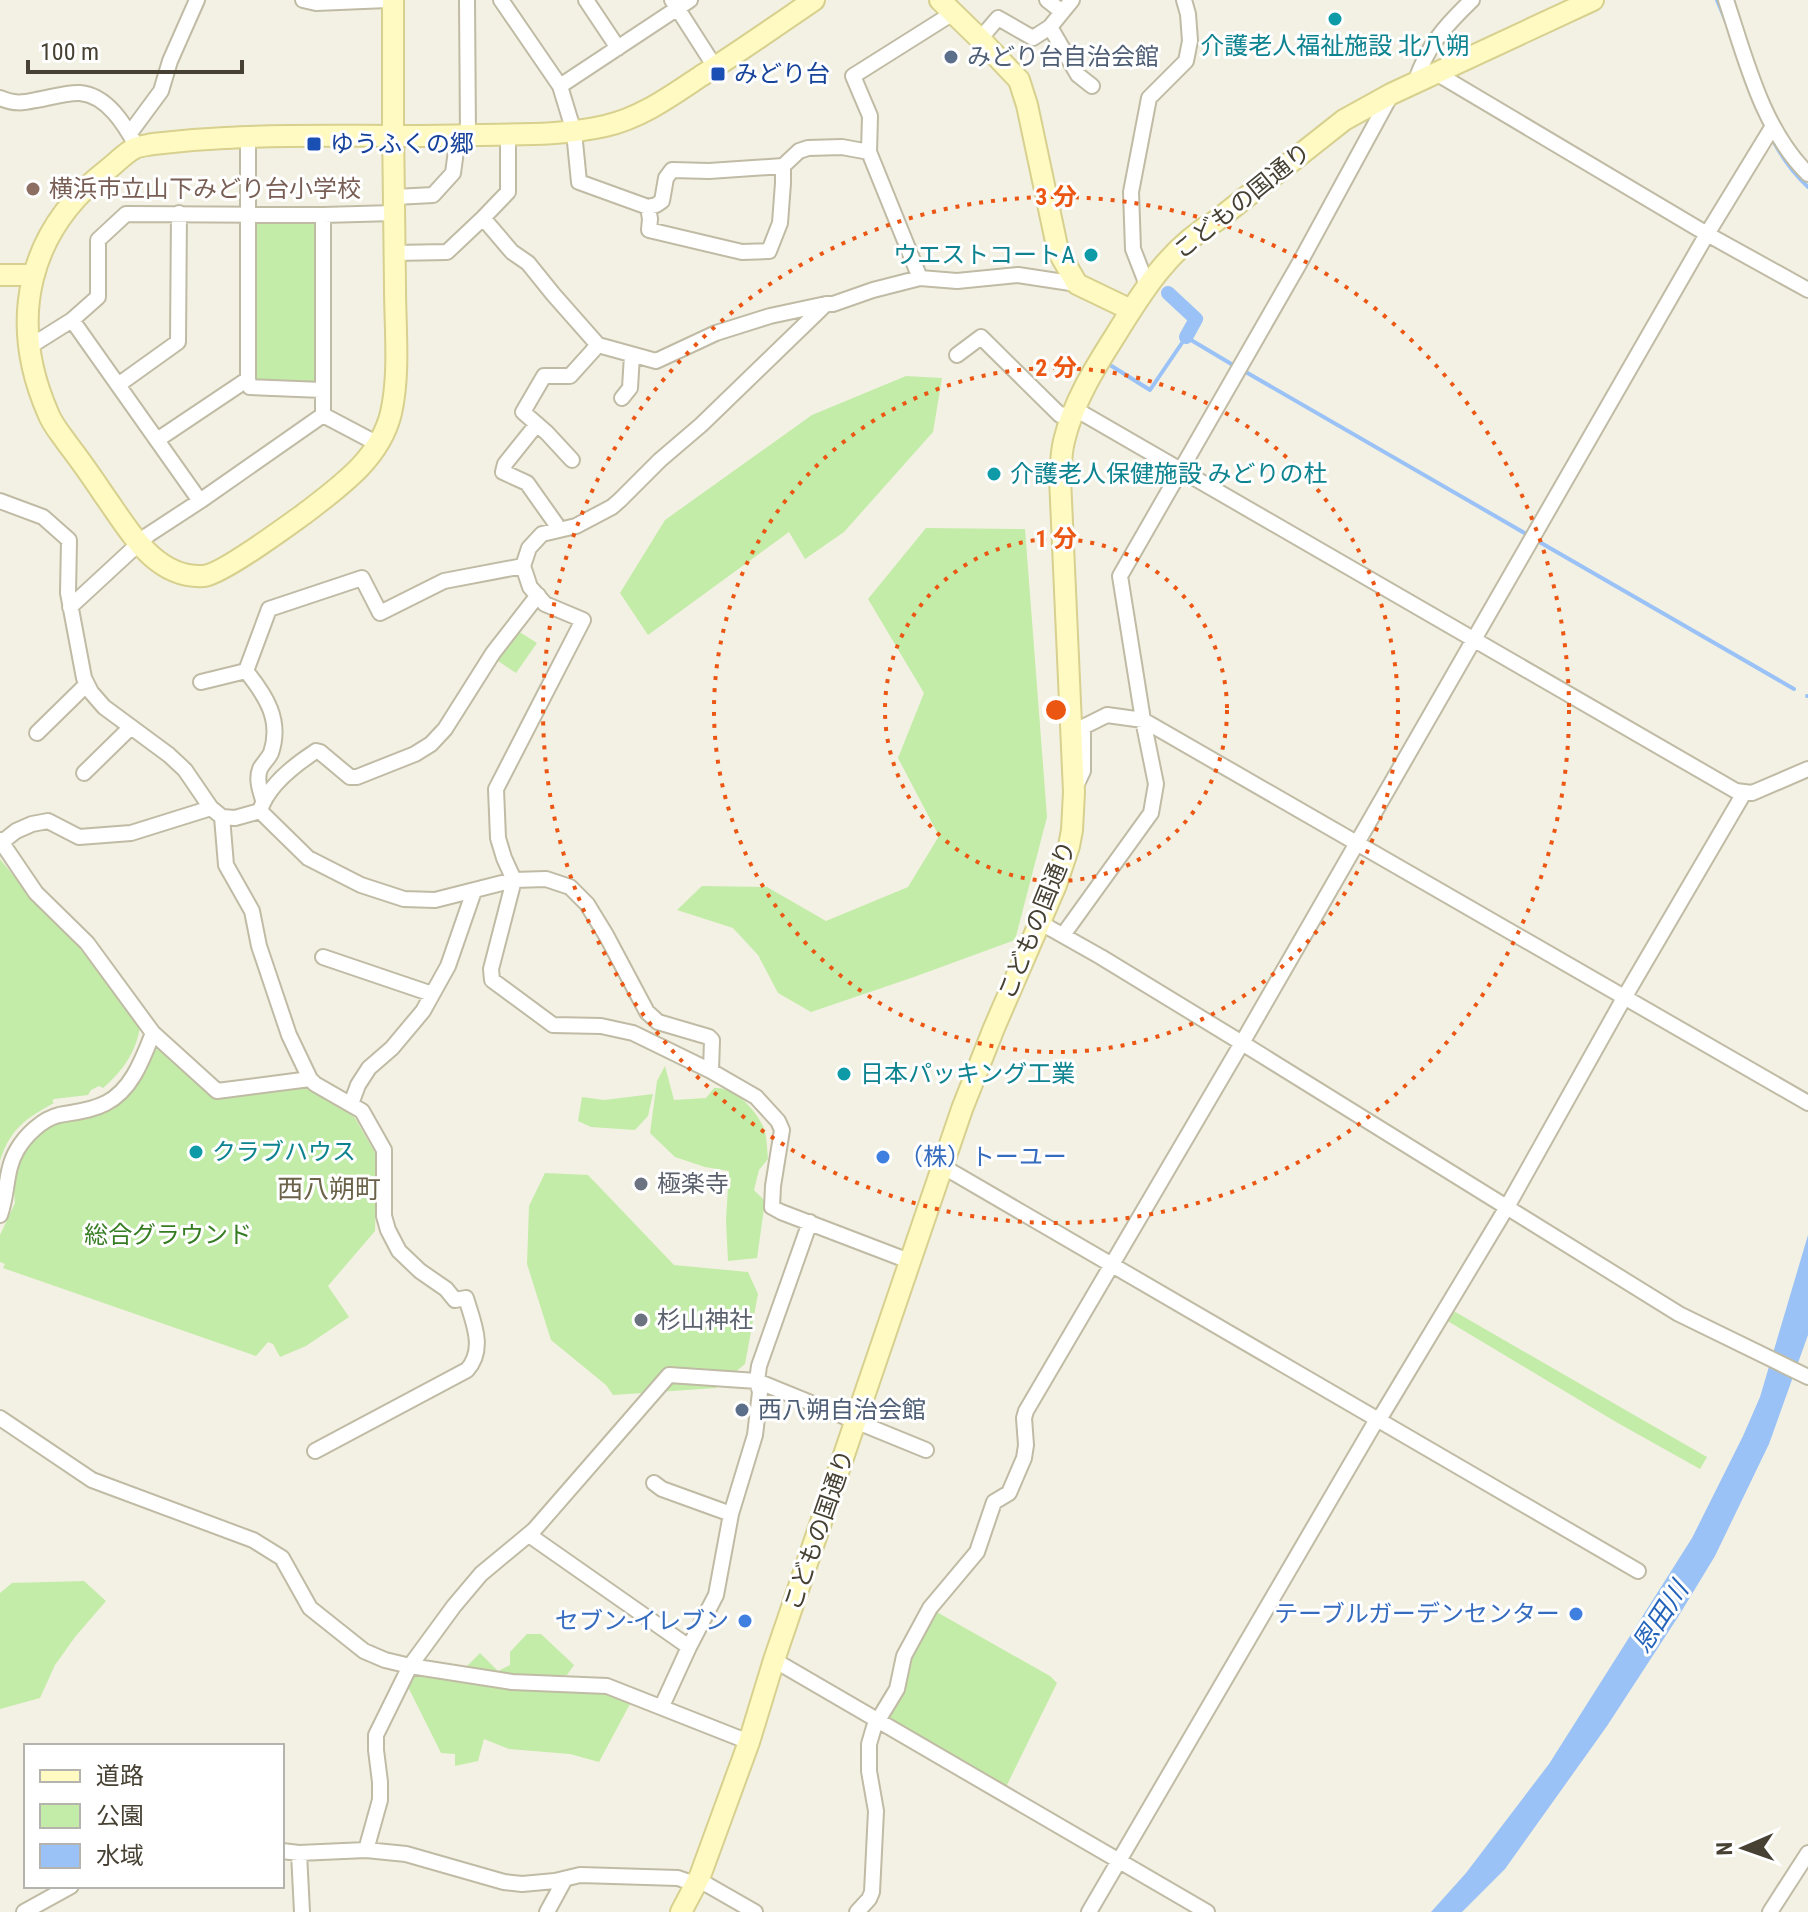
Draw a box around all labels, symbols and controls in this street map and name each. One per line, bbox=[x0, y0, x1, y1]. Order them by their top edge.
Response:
marker: 介護老人福祉施設 北八朔 bbox=[1326, 10, 1344, 28]
scale bar bbox=[28, 24, 242, 74]
place label: 介護老人福祉施設 北八朔 bbox=[1200, 32, 1470, 60]
text: 100 m bbox=[40, 38, 99, 66]
place label: みどり台自治会館 bbox=[967, 43, 1159, 71]
marker: みどり台自治会館 bbox=[942, 48, 960, 66]
place label: みどり台 bbox=[734, 60, 830, 88]
marker: みどり台 bbox=[709, 65, 727, 83]
place label: ゆうふくの郷 bbox=[330, 130, 474, 158]
marker: ゆうふくの郷 bbox=[305, 135, 323, 153]
street label: こどもの国通り bbox=[1168, 137, 1316, 265]
place label: 横浜市立山下みどり台小学校 bbox=[49, 175, 361, 203]
marker: 横浜市立山下みどり台小学校 bbox=[24, 180, 42, 198]
text: 3 分 bbox=[1035, 183, 1077, 211]
place label: ウエストコートA bbox=[893, 241, 1075, 269]
marker: ウエストコートA bbox=[1082, 246, 1100, 264]
text: 2 分 bbox=[1035, 354, 1077, 382]
place label: 介護老人保健施設 みどりの杜 bbox=[1010, 460, 1328, 488]
marker: 介護老人保健施設 みどりの杜 bbox=[985, 465, 1003, 483]
text: 1 分 bbox=[1035, 525, 1077, 553]
centre of rings bbox=[1042, 696, 1070, 724]
street label: こどもの国通り bbox=[993, 837, 1081, 1003]
place label: 日本パッキング工業 bbox=[860, 1060, 1075, 1088]
marker: 日本パッキング工業 bbox=[835, 1065, 853, 1083]
place label: クラブハウス bbox=[212, 1138, 356, 1166]
marker: クラブハウス bbox=[187, 1143, 205, 1161]
place label: （株）トーユー bbox=[899, 1143, 1067, 1171]
marker: （株）トーユー bbox=[874, 1148, 892, 1166]
place label: 極楽寺 bbox=[657, 1170, 729, 1198]
district label: 西八朔町 bbox=[277, 1174, 381, 1204]
marker: 極楽寺 bbox=[632, 1175, 650, 1193]
park label: 総合グラウンド bbox=[84, 1221, 252, 1249]
place label: 杉山神社 bbox=[657, 1306, 753, 1334]
marker: 杉山神社 bbox=[632, 1311, 650, 1329]
place label: 西八朔自治会館 bbox=[758, 1396, 926, 1424]
marker: 西八朔自治会館 bbox=[733, 1401, 751, 1419]
street label: こどもの国通り bbox=[778, 1446, 860, 1614]
water label: 恩田川 bbox=[1626, 1574, 1695, 1658]
place label: テーブルガーデンセンター bbox=[1274, 1600, 1560, 1628]
marker: テーブルガーデンセンター bbox=[1567, 1605, 1585, 1623]
place label: セブン-イレブン bbox=[555, 1607, 729, 1635]
marker: セブン-イレブン bbox=[736, 1612, 754, 1630]
legend bbox=[24, 1744, 284, 1888]
text: 道路 bbox=[96, 1762, 144, 1790]
text: 公園 bbox=[96, 1802, 144, 1830]
north arrow bbox=[1704, 1808, 1784, 1888]
text: 水域 bbox=[96, 1842, 144, 1870]
text: N bbox=[1712, 1842, 1737, 1856]

